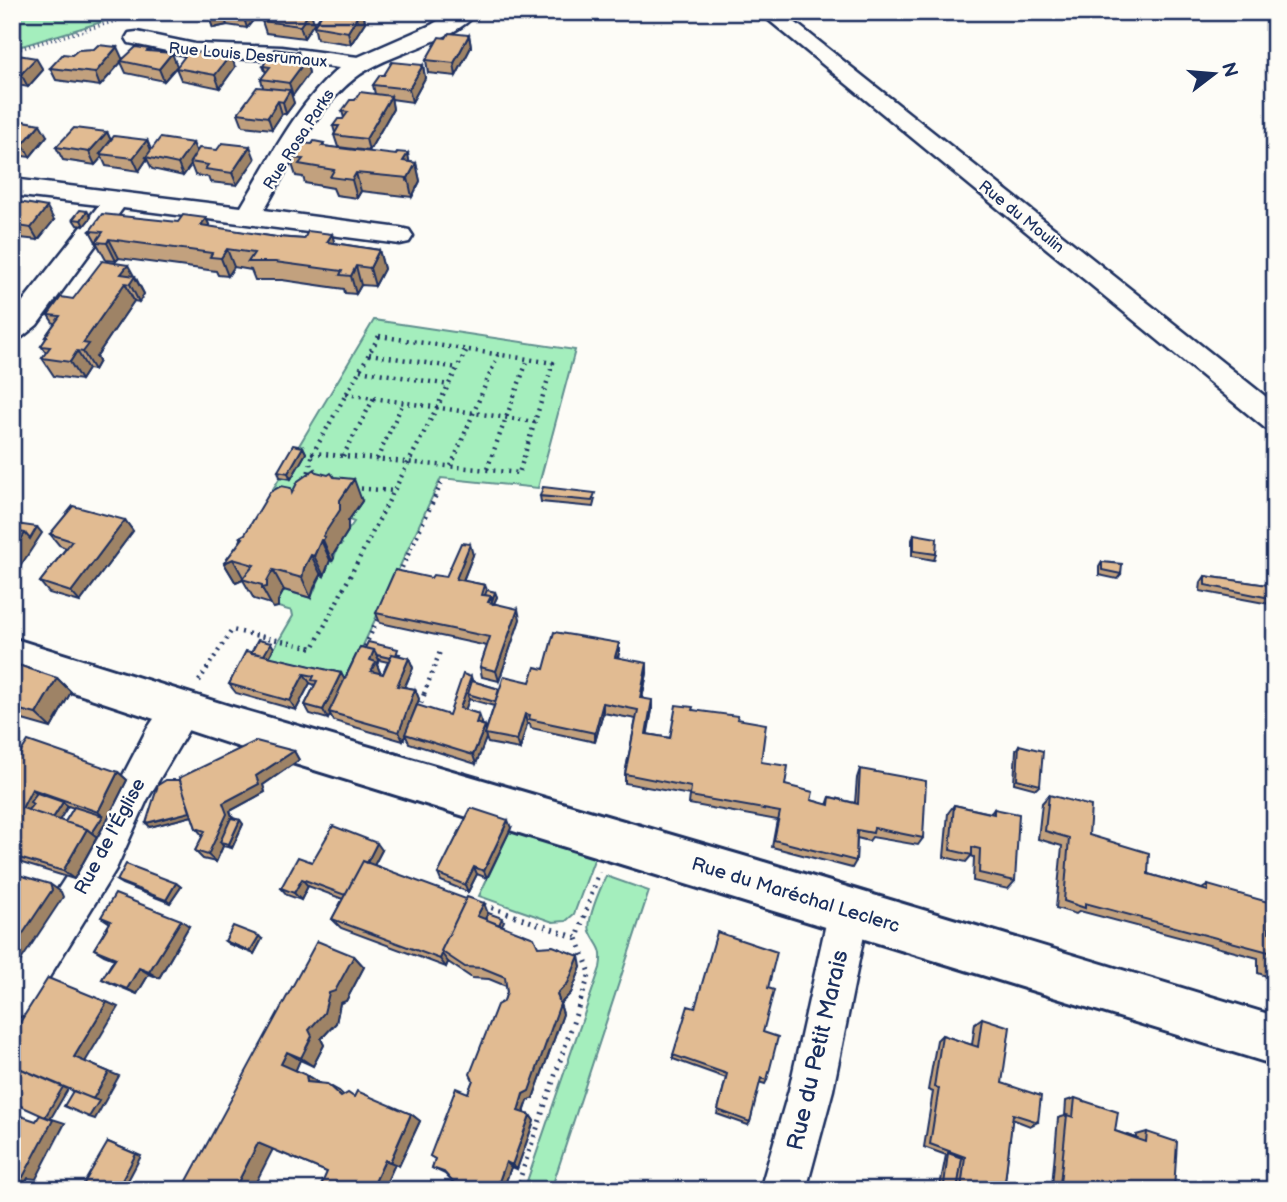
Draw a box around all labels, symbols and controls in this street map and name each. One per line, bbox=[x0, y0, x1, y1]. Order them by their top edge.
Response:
north arrow bbox=[1178, 38, 1248, 108]
street label: Rue Louis Desrumaux bbox=[168, 39, 328, 72]
text: N bbox=[1216, 60, 1242, 80]
street label: Rue Rosa Parks bbox=[260, 86, 339, 194]
street label: Rue du Moulin bbox=[974, 177, 1068, 257]
street label: Rue de l'Église bbox=[69, 774, 151, 899]
street label: Rue du Maréchal Leclerc bbox=[689, 853, 902, 938]
street label: Rue du Petit Marais bbox=[781, 947, 855, 1153]

